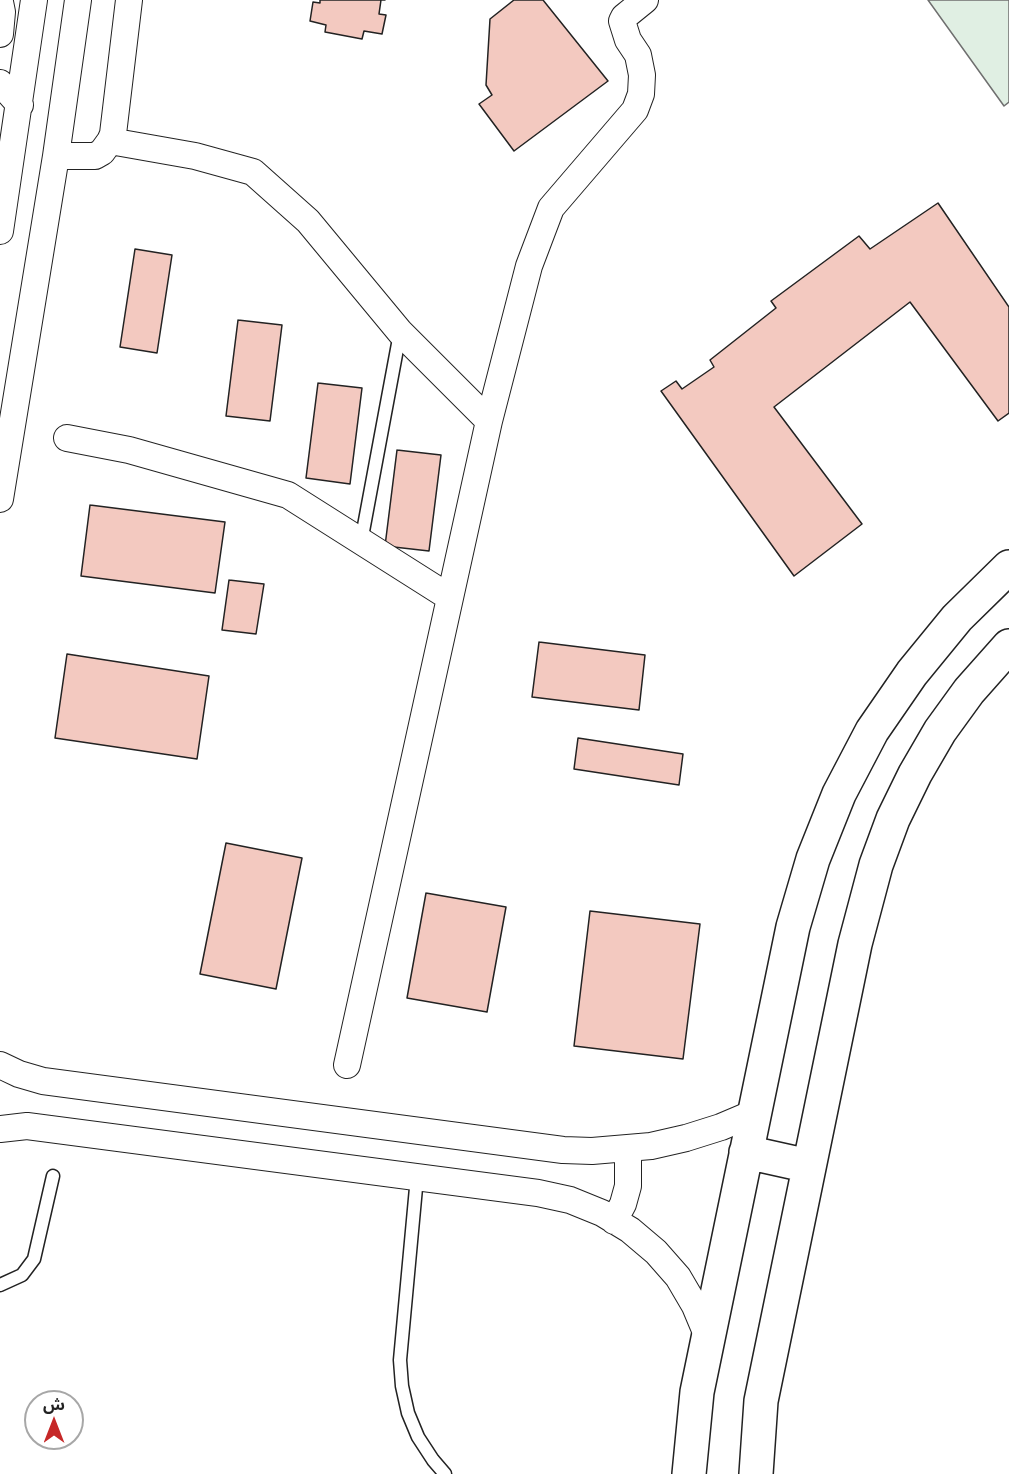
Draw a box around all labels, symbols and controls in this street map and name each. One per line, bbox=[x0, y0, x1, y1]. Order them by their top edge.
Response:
north arrow bbox=[24, 1390, 84, 1450]
text: ش bbox=[43, 1393, 65, 1415]

